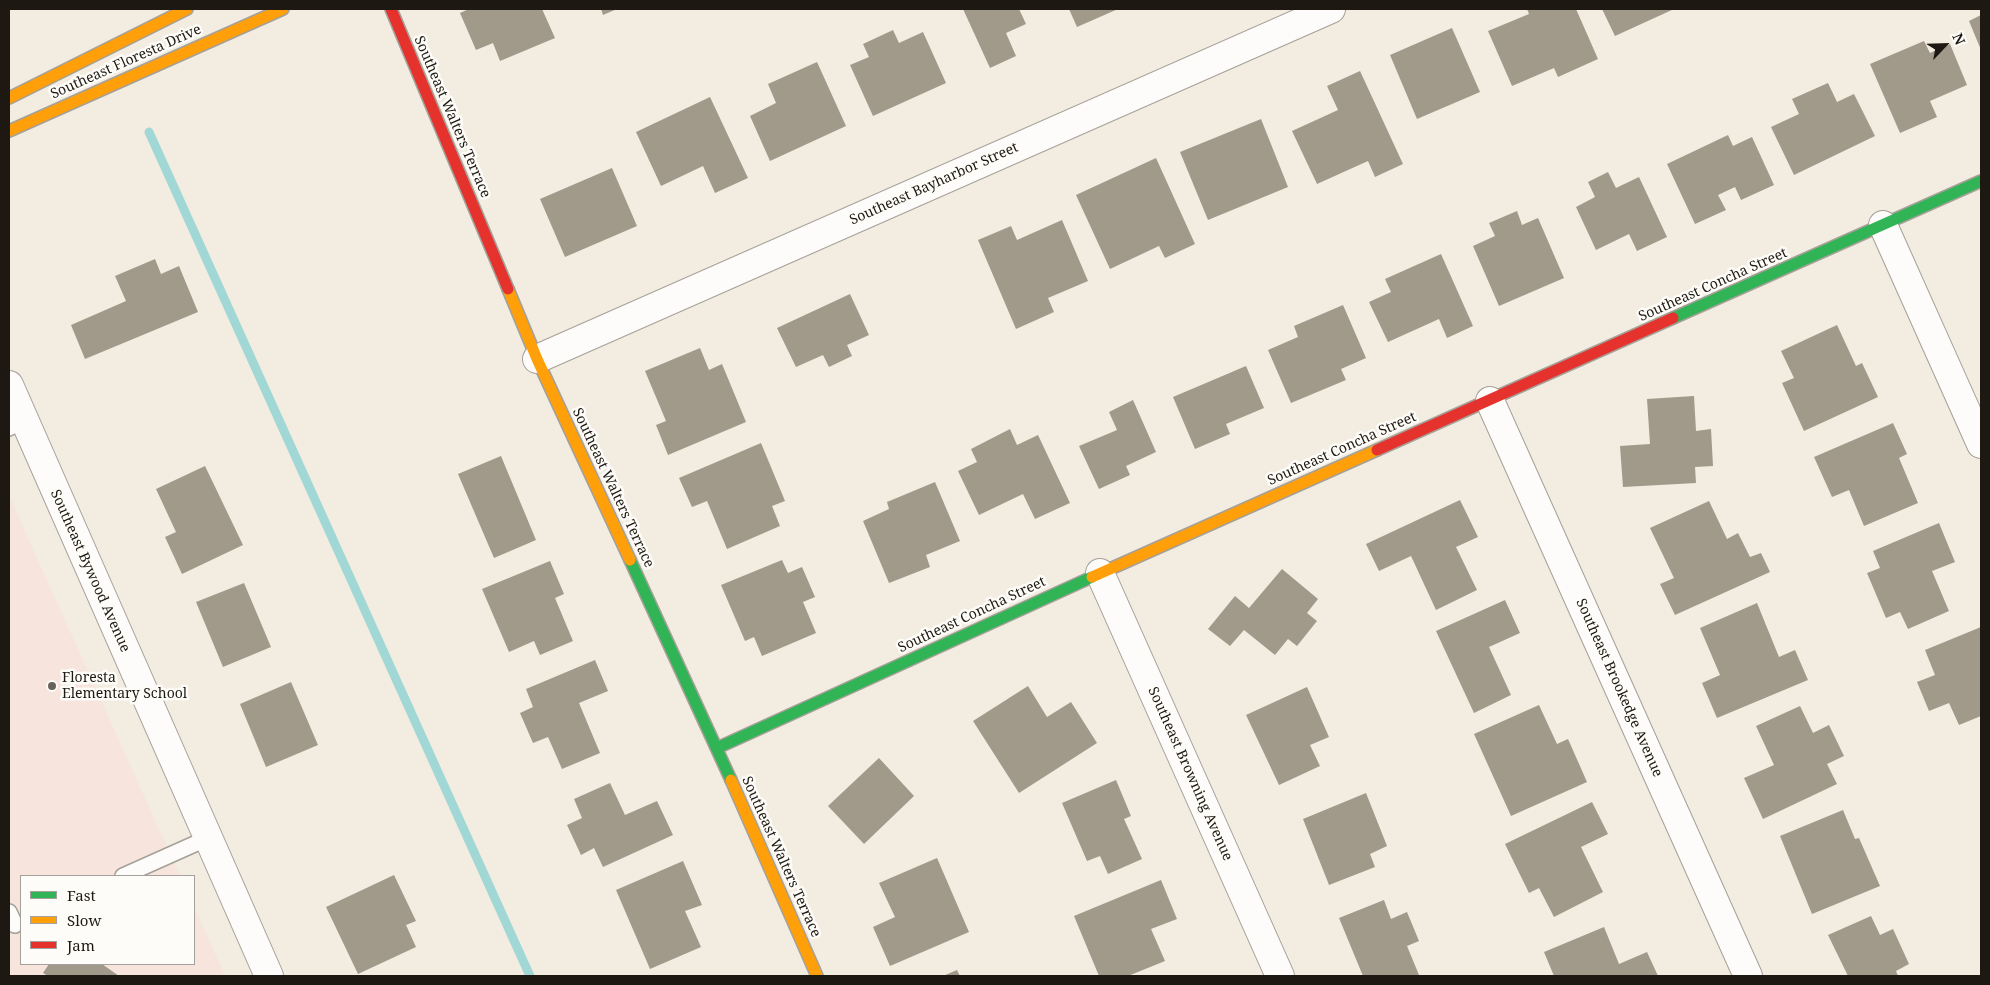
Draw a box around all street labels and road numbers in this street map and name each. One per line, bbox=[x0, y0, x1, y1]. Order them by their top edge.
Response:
street label: Southeast Floresta Drive bbox=[48, 21, 204, 103]
street label: Southeast Walters Terrace bbox=[410, 34, 494, 200]
street label: Southeast Bayharbor Street bbox=[847, 139, 1021, 229]
street label: Southeast Concha Street bbox=[1636, 245, 1790, 325]
street label: Southeast Walters Terrace bbox=[569, 406, 657, 570]
street label: Southeast Concha Street bbox=[1265, 409, 1419, 489]
street label: Southeast Bywood Avenue bbox=[47, 487, 133, 655]
street label: Southeast Concha Street bbox=[896, 573, 1048, 657]
street label: Southeast Brookedge Avenue bbox=[1572, 596, 1666, 780]
street label: Southeast Browning Avenue bbox=[1144, 685, 1236, 863]
street label: Southeast Walters Terrace bbox=[738, 774, 824, 940]

